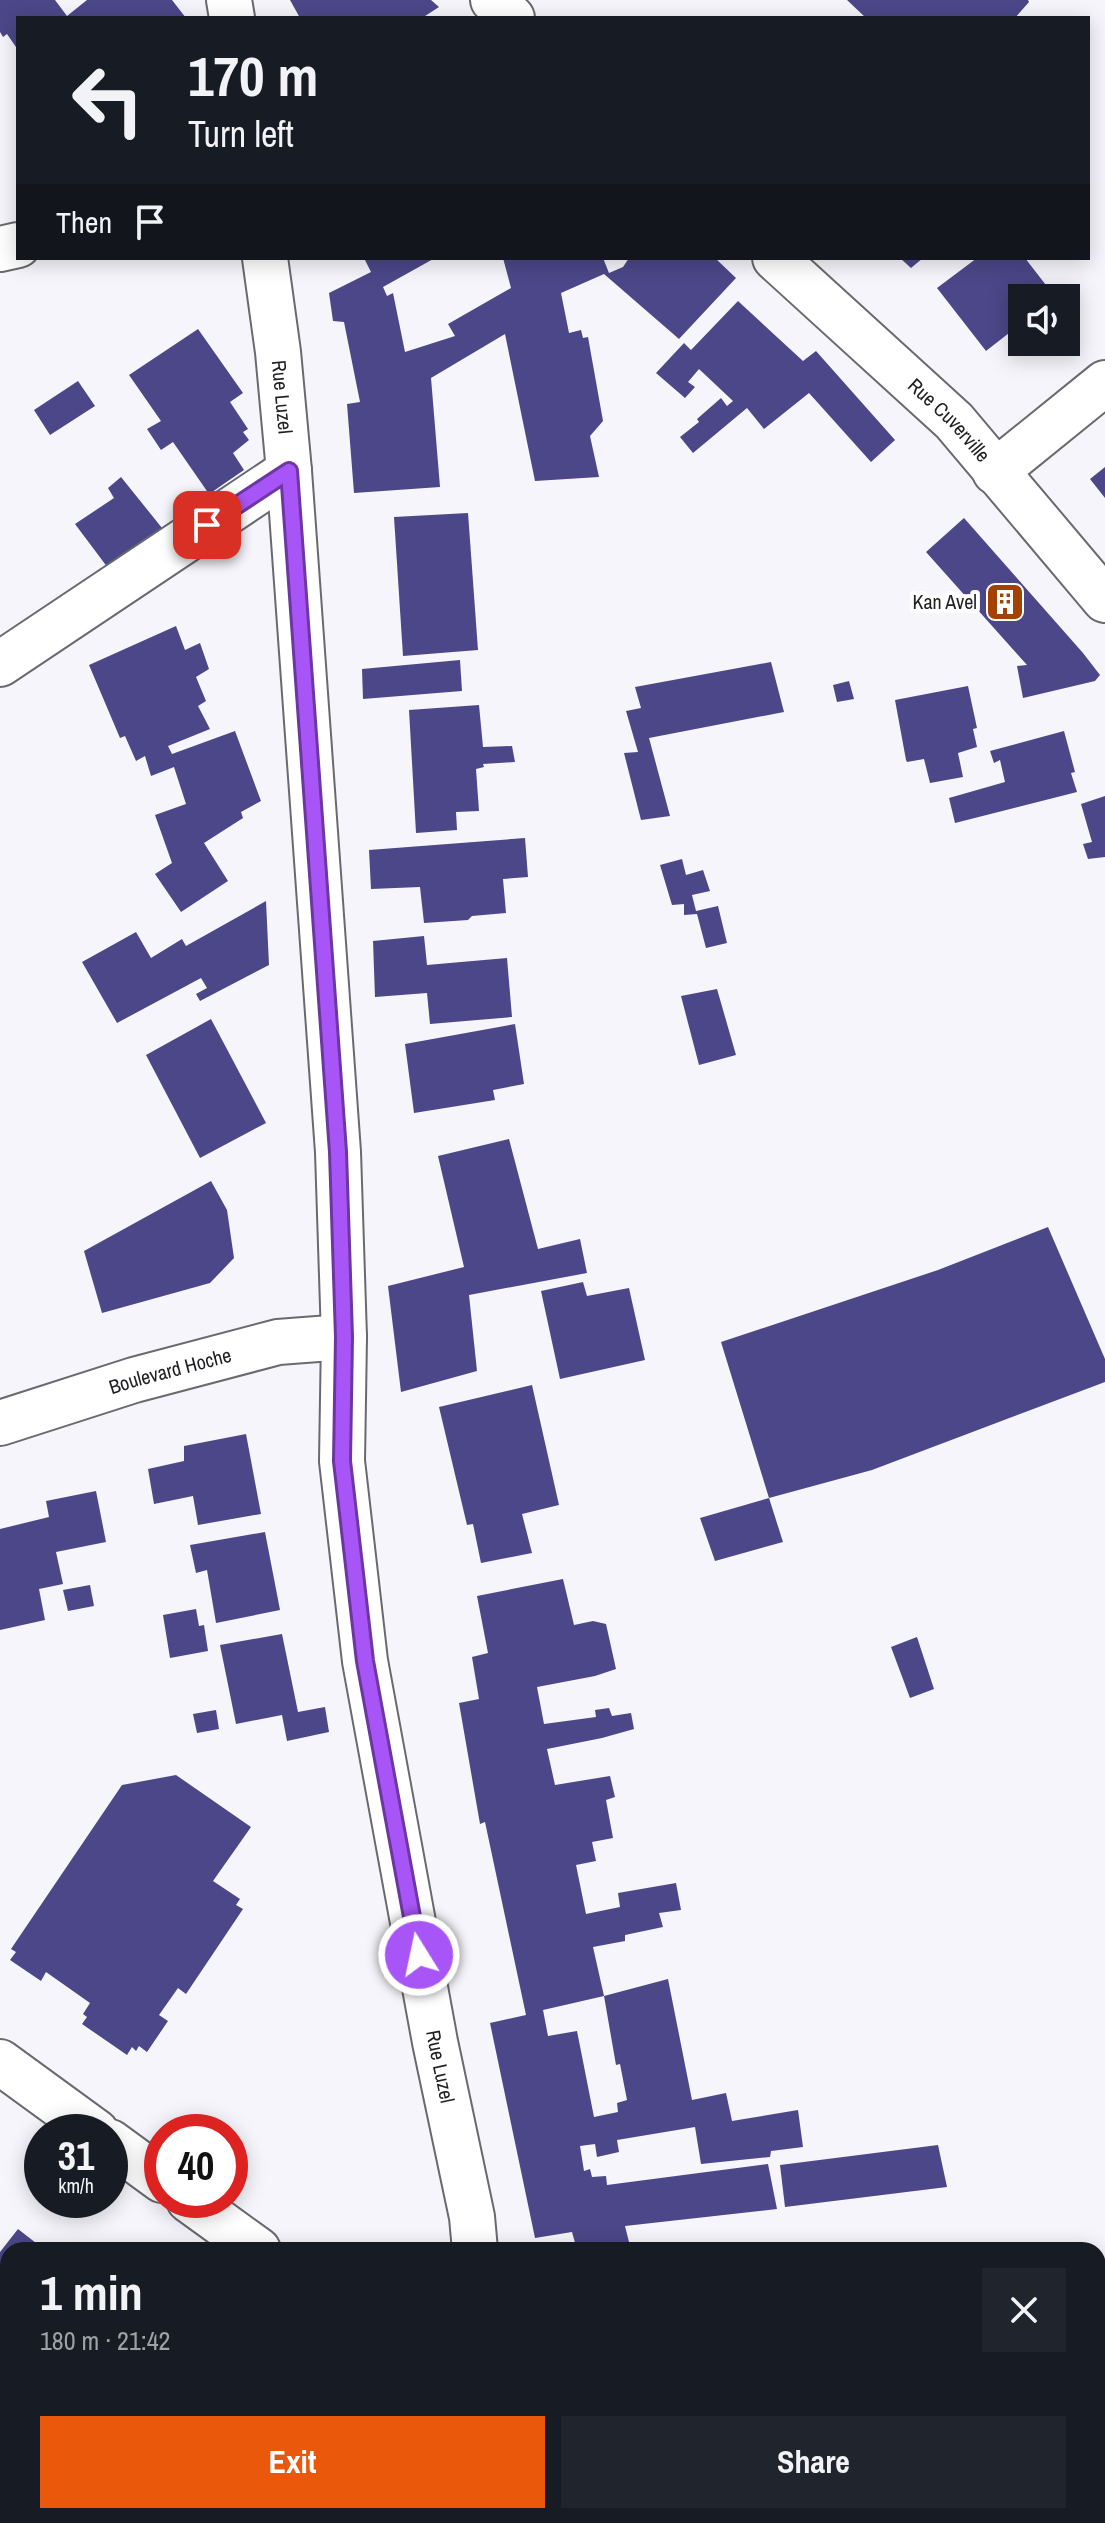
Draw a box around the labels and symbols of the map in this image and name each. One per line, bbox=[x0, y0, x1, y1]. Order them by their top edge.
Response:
street label: Rue Luzel bbox=[266, 359, 299, 435]
street label: Rue Cuverville bbox=[902, 372, 997, 467]
pin bbox=[173, 491, 241, 559]
building icon: Kan Avel bbox=[984, 581, 1026, 623]
place label: Kan Avel bbox=[913, 588, 977, 615]
street label: Boulevard Hoche bbox=[105, 1341, 234, 1400]
position arrow bbox=[377, 1913, 461, 1997]
street label: Rue Luzel bbox=[420, 2028, 462, 2105]
speed limit sign: 40 bbox=[144, 2114, 248, 2218]

